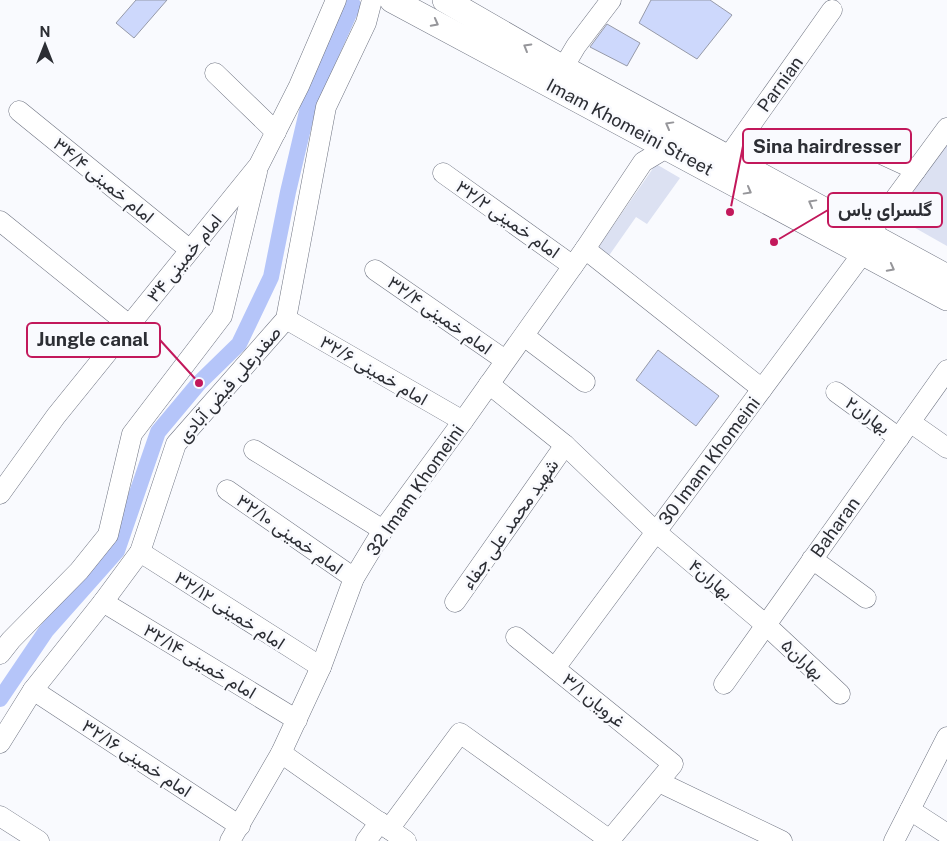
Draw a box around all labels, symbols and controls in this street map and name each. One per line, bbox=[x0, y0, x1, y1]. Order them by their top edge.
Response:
one-way arrow bbox=[430, 17, 439, 27]
north arrow bbox=[20, 20, 70, 70]
text: N bbox=[40, 24, 50, 40]
one-way arrow bbox=[523, 43, 532, 53]
street label: Parnian bbox=[753, 52, 807, 116]
street label: Imam Khomeini Street bbox=[543, 74, 717, 180]
one-way arrow bbox=[666, 121, 675, 131]
callout: Sina hairdresser bbox=[743, 129, 911, 163]
street label: امام خمینی ۳۴/۴ bbox=[48, 133, 159, 229]
text: Sina hairdresser bbox=[753, 135, 901, 157]
street label: امام خمینی ۳۲/۲ bbox=[451, 176, 564, 264]
one-way arrow bbox=[743, 184, 752, 194]
callout: گلسرای یاس bbox=[828, 193, 942, 227]
text: گلسرای یاس bbox=[838, 198, 932, 222]
one-way arrow bbox=[808, 199, 817, 209]
street label: امام خمینی ۳۴ bbox=[142, 210, 227, 307]
one-way arrow bbox=[886, 262, 895, 272]
street label: امام خمینی ۳۲/۴ bbox=[383, 271, 496, 360]
street label: صفدرعلی فیض آبادی bbox=[173, 322, 286, 447]
callout: Jungle canal bbox=[27, 323, 160, 357]
text: Jungle canal bbox=[37, 328, 149, 350]
street label: امام خمینی ۳۲/۶ bbox=[315, 331, 432, 411]
street label: بهاران۲ bbox=[841, 392, 894, 439]
street label: 30 Imam Khomeini bbox=[654, 393, 764, 529]
street label: 32 Imam Khomeini bbox=[362, 420, 468, 560]
street label: شهید محمد علی جفاء bbox=[457, 455, 564, 594]
street label: امام خمینی ۳۲/۱۰ bbox=[232, 490, 347, 580]
street label: Baharan bbox=[806, 493, 864, 561]
street label: بهاران۴ bbox=[684, 555, 737, 604]
street label: امام خمینی ۳۲/۱۲ bbox=[170, 567, 289, 655]
street label: امام خمینی ۳۲/۱۴ bbox=[139, 619, 260, 705]
street label: بهاران۵ bbox=[777, 634, 829, 685]
street label: غرویان ۳/۱ bbox=[558, 668, 629, 732]
street label: امام خمینی ۳۲/۱۶ bbox=[77, 715, 196, 803]

